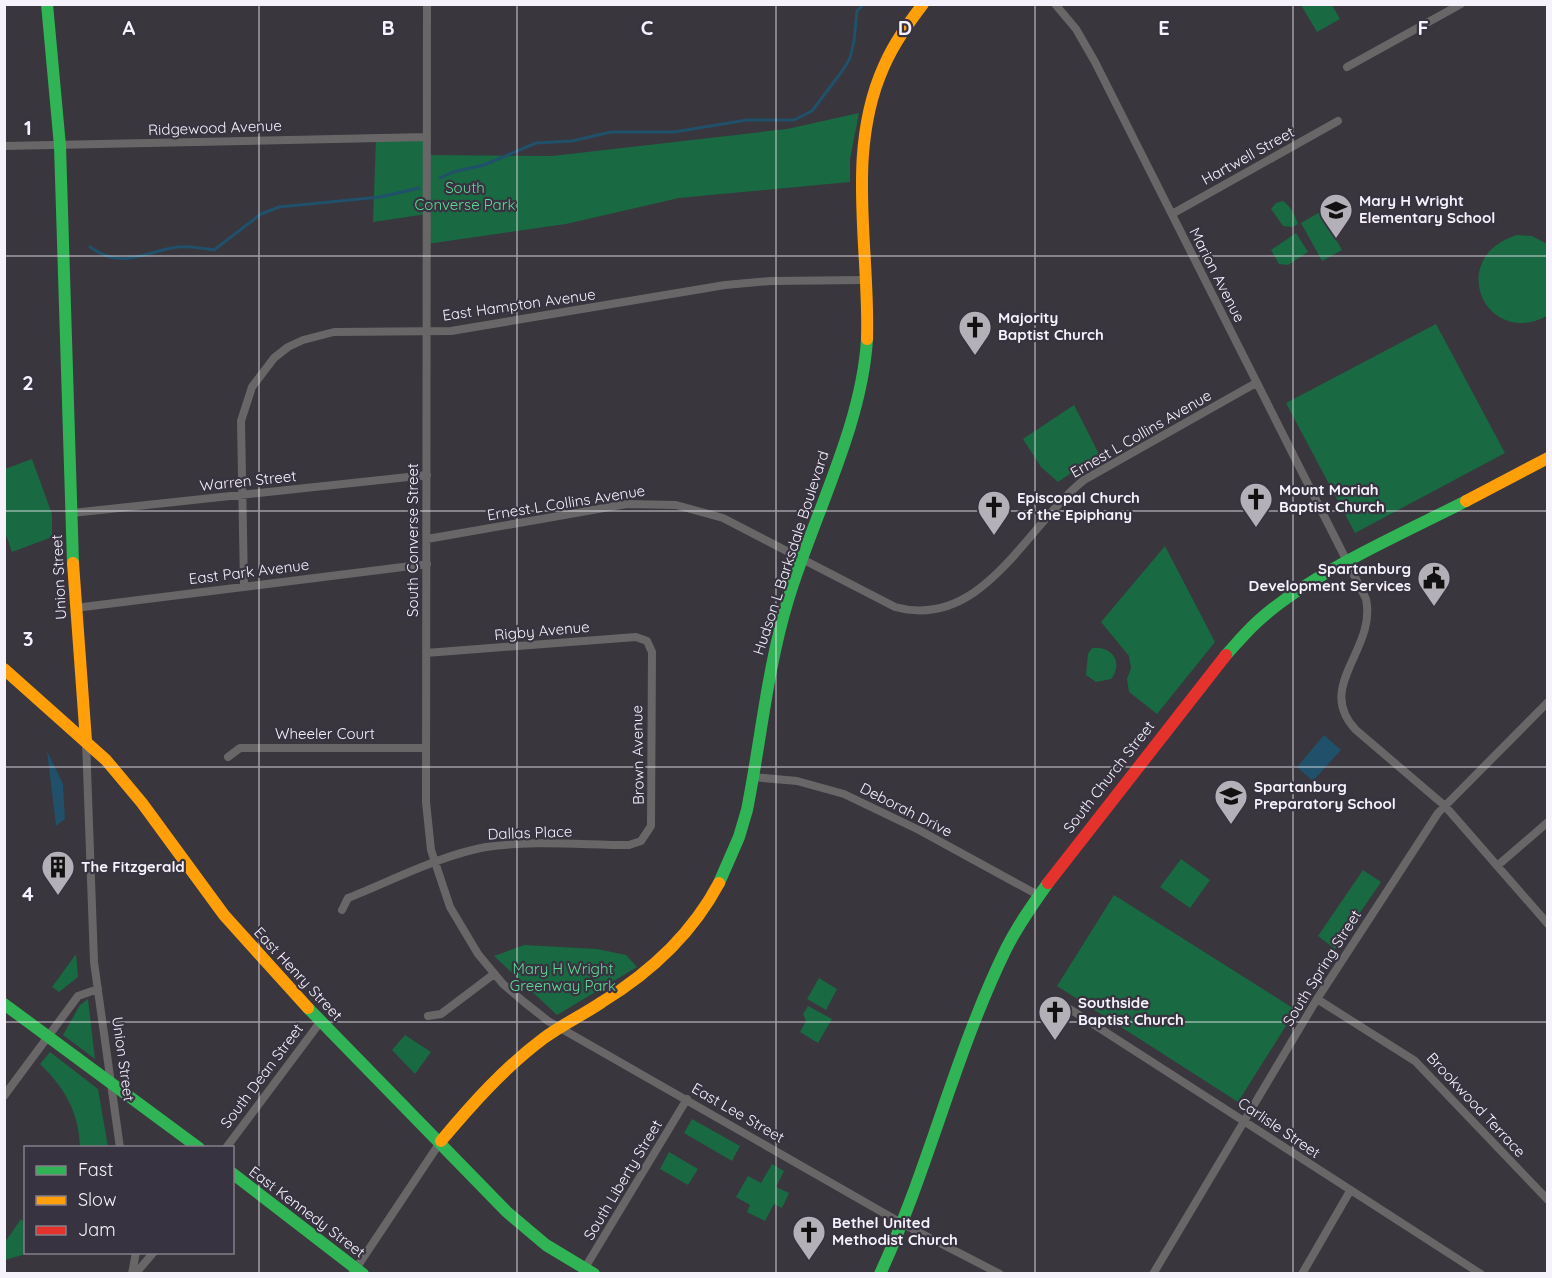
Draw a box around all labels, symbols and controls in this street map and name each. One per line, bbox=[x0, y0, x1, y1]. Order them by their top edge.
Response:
text: A bbox=[123, 15, 136, 40]
text: B bbox=[381, 15, 395, 40]
text: C bbox=[641, 15, 654, 40]
text: D bbox=[898, 15, 912, 40]
text: E bbox=[1158, 15, 1170, 40]
text: F bbox=[1417, 15, 1429, 40]
text: 1 bbox=[24, 115, 32, 140]
street label: Ridgewood Avenue bbox=[148, 116, 282, 139]
street label: Hartwell Street bbox=[1198, 122, 1297, 189]
park label: South Converse Park bbox=[415, 178, 515, 214]
place label: Mary H Wright Elementary School bbox=[1359, 191, 1495, 227]
school or university icon: Mary H Wright Elementary School bbox=[1318, 192, 1354, 239]
street label: Marion Avenue bbox=[1185, 224, 1249, 325]
street label: East Hampton Avenue bbox=[441, 284, 597, 325]
place label: Majority Baptist Church bbox=[998, 308, 1104, 344]
church icon: Majority Baptist Church bbox=[957, 309, 993, 356]
text: 2 bbox=[22, 370, 34, 395]
street label: Ernest L Collins Avenue bbox=[1067, 385, 1215, 482]
street label: Hudson L Barksdale Boulevard bbox=[748, 448, 833, 657]
street label: South Converse Street bbox=[403, 463, 422, 617]
street label: Warren Street bbox=[199, 466, 297, 495]
place label: Mount Moriah Baptist Church bbox=[1279, 480, 1385, 516]
street label: Ernest L Collins Avenue bbox=[486, 481, 646, 524]
church icon: Mount Moriah Baptist Church bbox=[1238, 481, 1274, 528]
place label: Episcopal Church of the Epiphany bbox=[1017, 488, 1140, 524]
church icon: Episcopal Church of the Epiphany bbox=[976, 489, 1012, 536]
street label: Union Street bbox=[47, 534, 70, 620]
street label: East Park Avenue bbox=[188, 555, 310, 588]
place label: Spartanburg Development Services bbox=[1249, 559, 1411, 595]
public building icon: Spartanburg Development Services bbox=[1416, 560, 1452, 607]
street label: Rigby Avenue bbox=[493, 617, 590, 644]
text: 3 bbox=[23, 626, 33, 651]
street label: Brown Avenue bbox=[627, 705, 648, 805]
street label: South Church Street bbox=[1059, 717, 1158, 837]
street label: Wheeler Court bbox=[275, 724, 375, 743]
place label: Spartanburg Preparatory School bbox=[1254, 777, 1396, 813]
street label: Deborah Drive bbox=[857, 778, 956, 841]
school or university icon: Spartanburg Preparatory School bbox=[1213, 778, 1249, 825]
street label: Dallas Place bbox=[487, 822, 573, 843]
building icon: The Fitzgerald bbox=[40, 849, 76, 896]
place label: The Fitzgerald bbox=[81, 857, 185, 876]
text: 4 bbox=[22, 881, 34, 906]
street label: South Spring Street bbox=[1278, 906, 1365, 1029]
street label: East Henry Street bbox=[250, 923, 347, 1024]
park label: Mary H Wright Greenway Park bbox=[510, 959, 616, 995]
place label: Southside Baptist Church bbox=[1078, 993, 1184, 1029]
church icon: Southside Baptist Church bbox=[1037, 994, 1073, 1041]
street label: Union Street bbox=[108, 1015, 139, 1103]
street label: South Dean Street bbox=[216, 1020, 307, 1132]
street label: Brookwood Terrace bbox=[1423, 1048, 1530, 1161]
street label: East Lee Street bbox=[689, 1078, 788, 1147]
street label: Carlisle Street bbox=[1234, 1093, 1324, 1162]
street label: South Liberty Street bbox=[579, 1116, 666, 1243]
legend bbox=[24, 1146, 234, 1254]
text: Fast bbox=[78, 1158, 113, 1181]
street label: East Kennedy Street bbox=[245, 1162, 369, 1262]
text: Slow bbox=[78, 1188, 116, 1211]
place label: Bethel United Methodist Church bbox=[832, 1213, 958, 1249]
church icon: Bethel United Methodist Church bbox=[791, 1214, 827, 1261]
text: Jam bbox=[78, 1218, 116, 1241]

